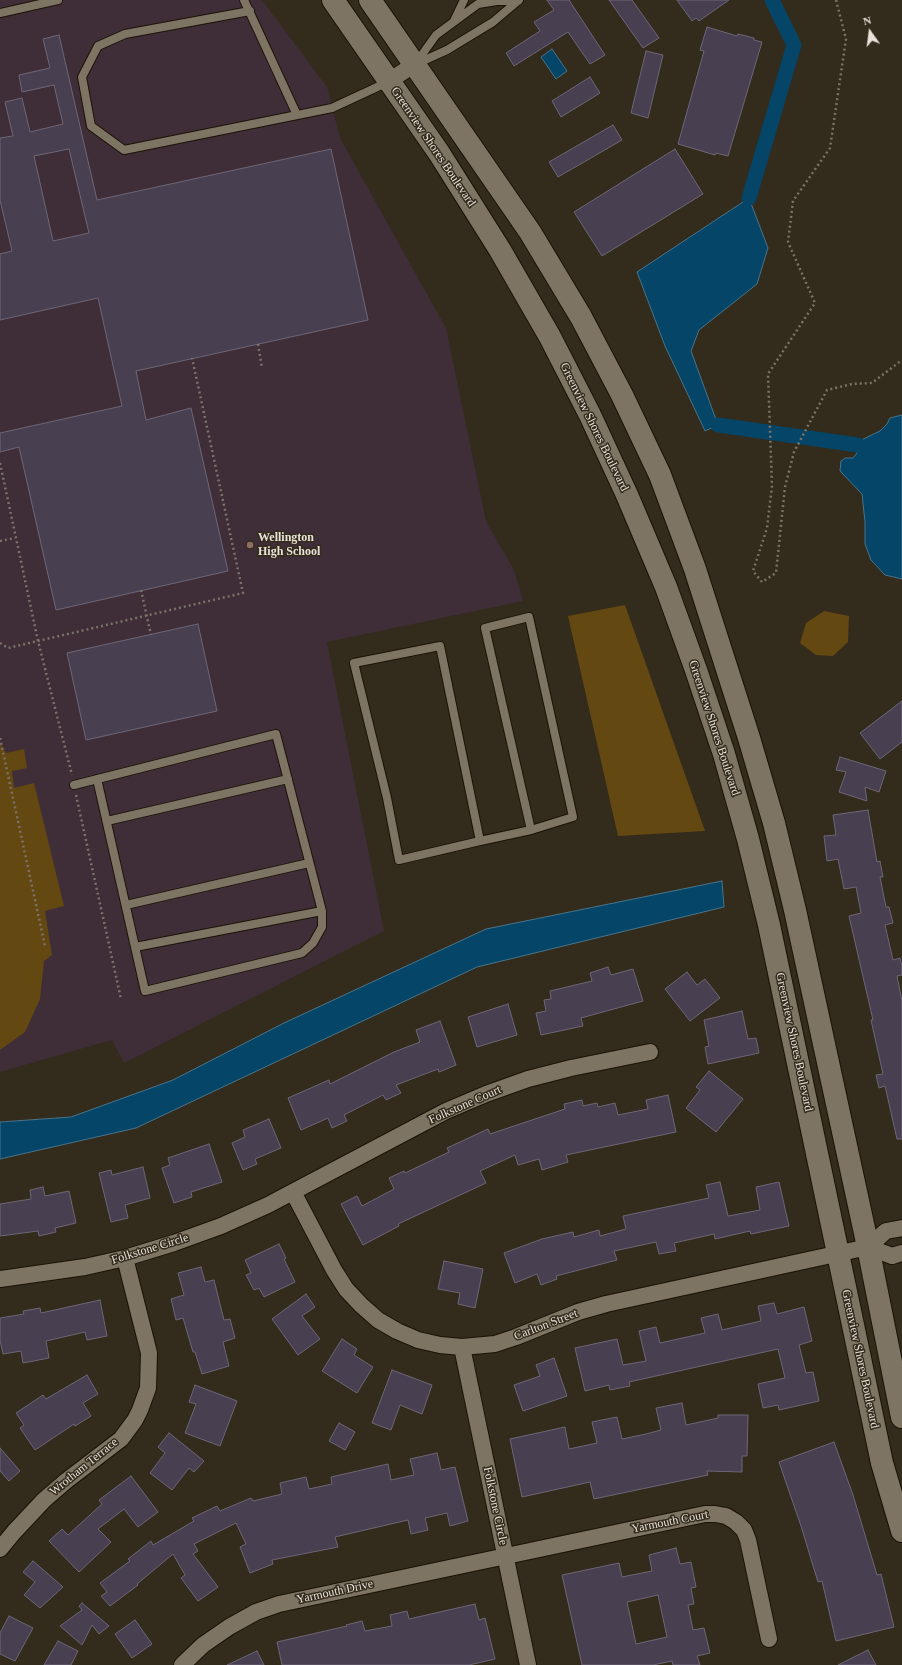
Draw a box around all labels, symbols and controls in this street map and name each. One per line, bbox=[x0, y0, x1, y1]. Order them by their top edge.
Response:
north arrow bbox=[850, 12, 890, 52]
text: N bbox=[862, 14, 872, 27]
street label: Greenview Shores Boulevard bbox=[388, 84, 478, 210]
street label: Greenview Shores Boulevard bbox=[557, 360, 631, 494]
place label: Wellington High School bbox=[258, 531, 320, 559]
marker: Wellington High School bbox=[245, 540, 255, 550]
street label: Greenview Shores Boulevard bbox=[685, 659, 743, 797]
street label: Greenview Shores Boulevard bbox=[772, 971, 816, 1113]
street label: Folkstone Court bbox=[427, 1083, 503, 1127]
street label: Folkstone Circle bbox=[110, 1230, 190, 1268]
street label: Greenview Shores Boulevard bbox=[838, 1288, 882, 1430]
street label: Carlton Street bbox=[512, 1306, 580, 1344]
street label: Wrotham Terrace bbox=[47, 1435, 121, 1499]
street label: Folkstone Circle bbox=[480, 1466, 510, 1546]
street label: Yarmouth Court bbox=[630, 1508, 710, 1536]
street label: Yarmouth Drive bbox=[295, 1577, 375, 1607]

